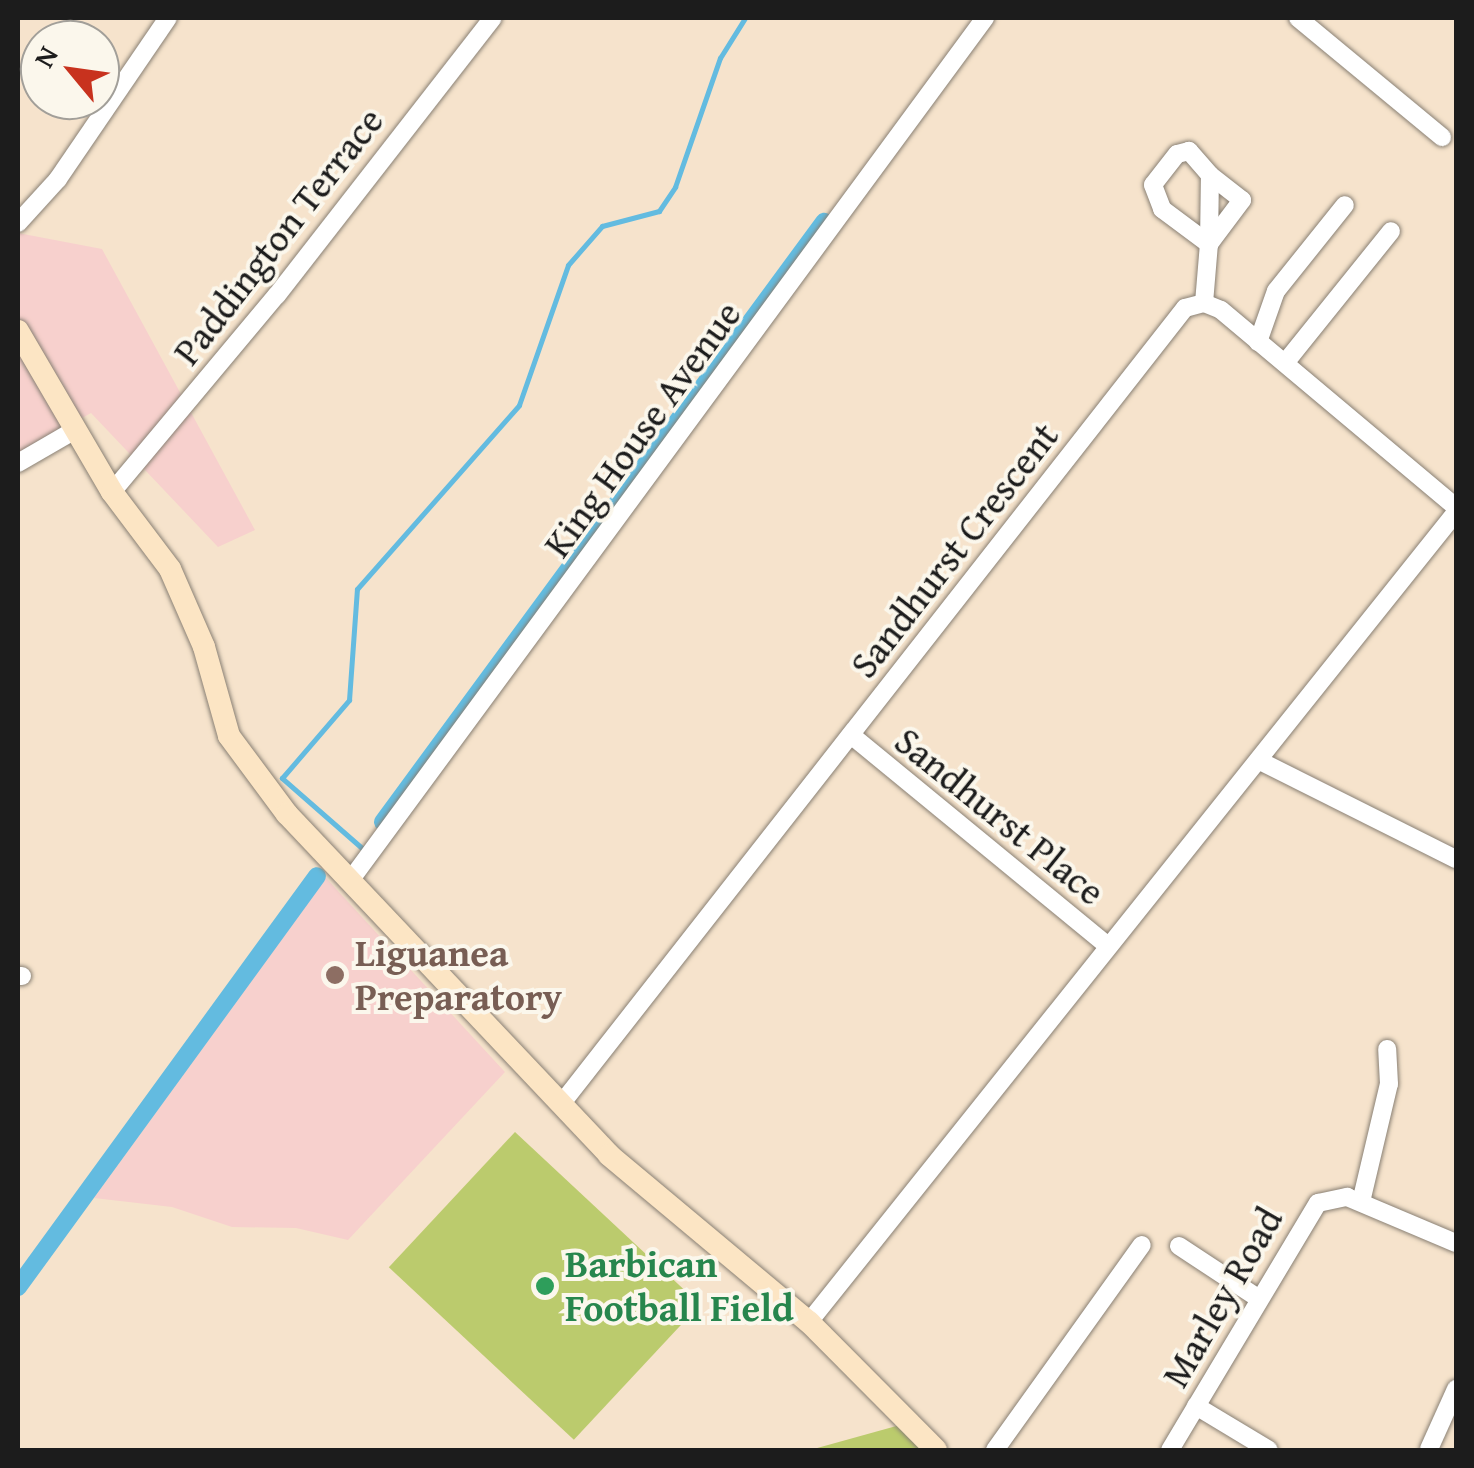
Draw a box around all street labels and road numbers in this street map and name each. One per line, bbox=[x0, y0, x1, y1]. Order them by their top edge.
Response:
street label: Paddington Terrace bbox=[163, 98, 393, 374]
street label: King House Avenue bbox=[534, 292, 750, 566]
street label: Sandhurst Crescent bbox=[840, 414, 1068, 686]
street label: Sandhurst Place bbox=[886, 718, 1114, 914]
street label: Marley Road bbox=[1152, 1199, 1292, 1395]

